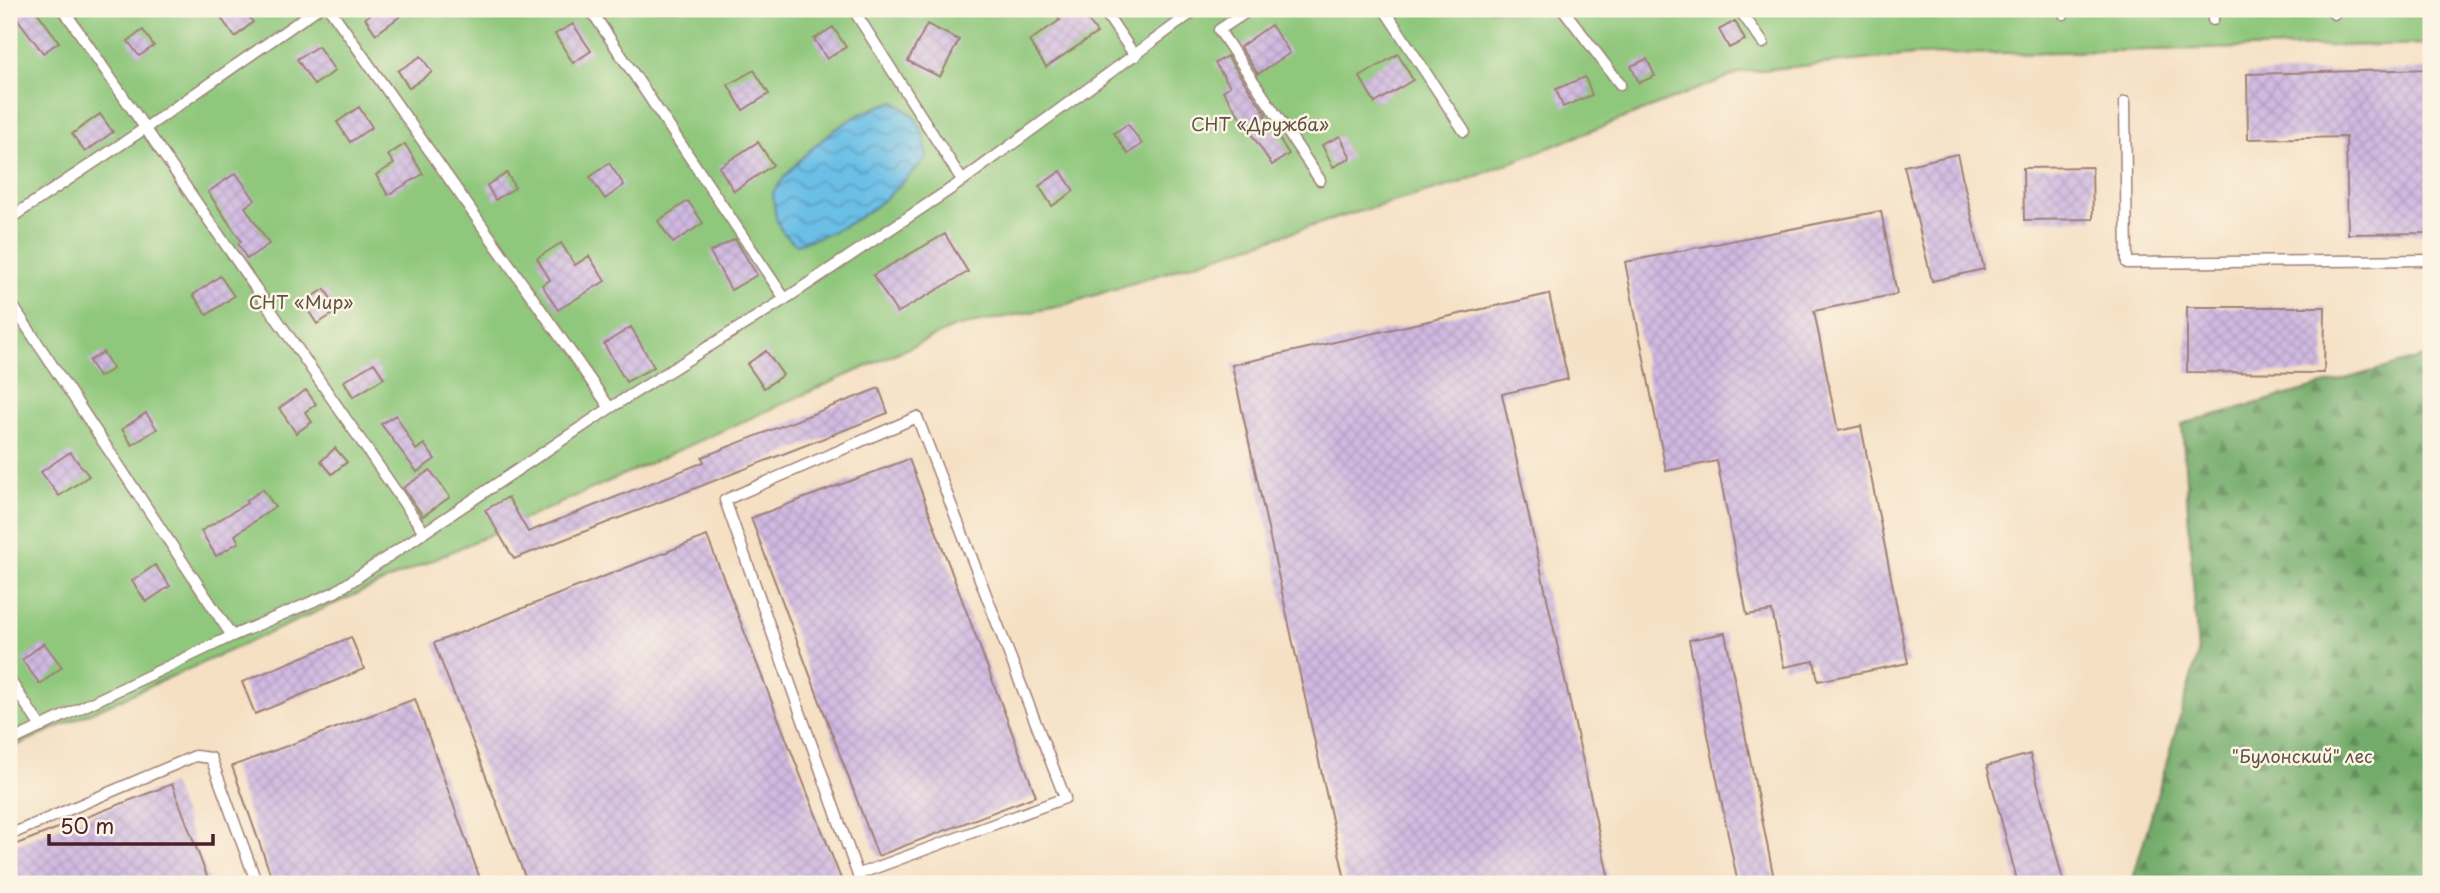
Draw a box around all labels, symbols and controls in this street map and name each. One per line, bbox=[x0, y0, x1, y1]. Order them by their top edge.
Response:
park label: СНТ «Дружба» bbox=[1191, 110, 1329, 137]
park label: СНТ «Мир» bbox=[249, 288, 353, 315]
park label: "Булонский" лес bbox=[2232, 742, 2372, 769]
scale bar bbox=[49, 802, 214, 846]
text: 50 m bbox=[60, 809, 114, 841]

